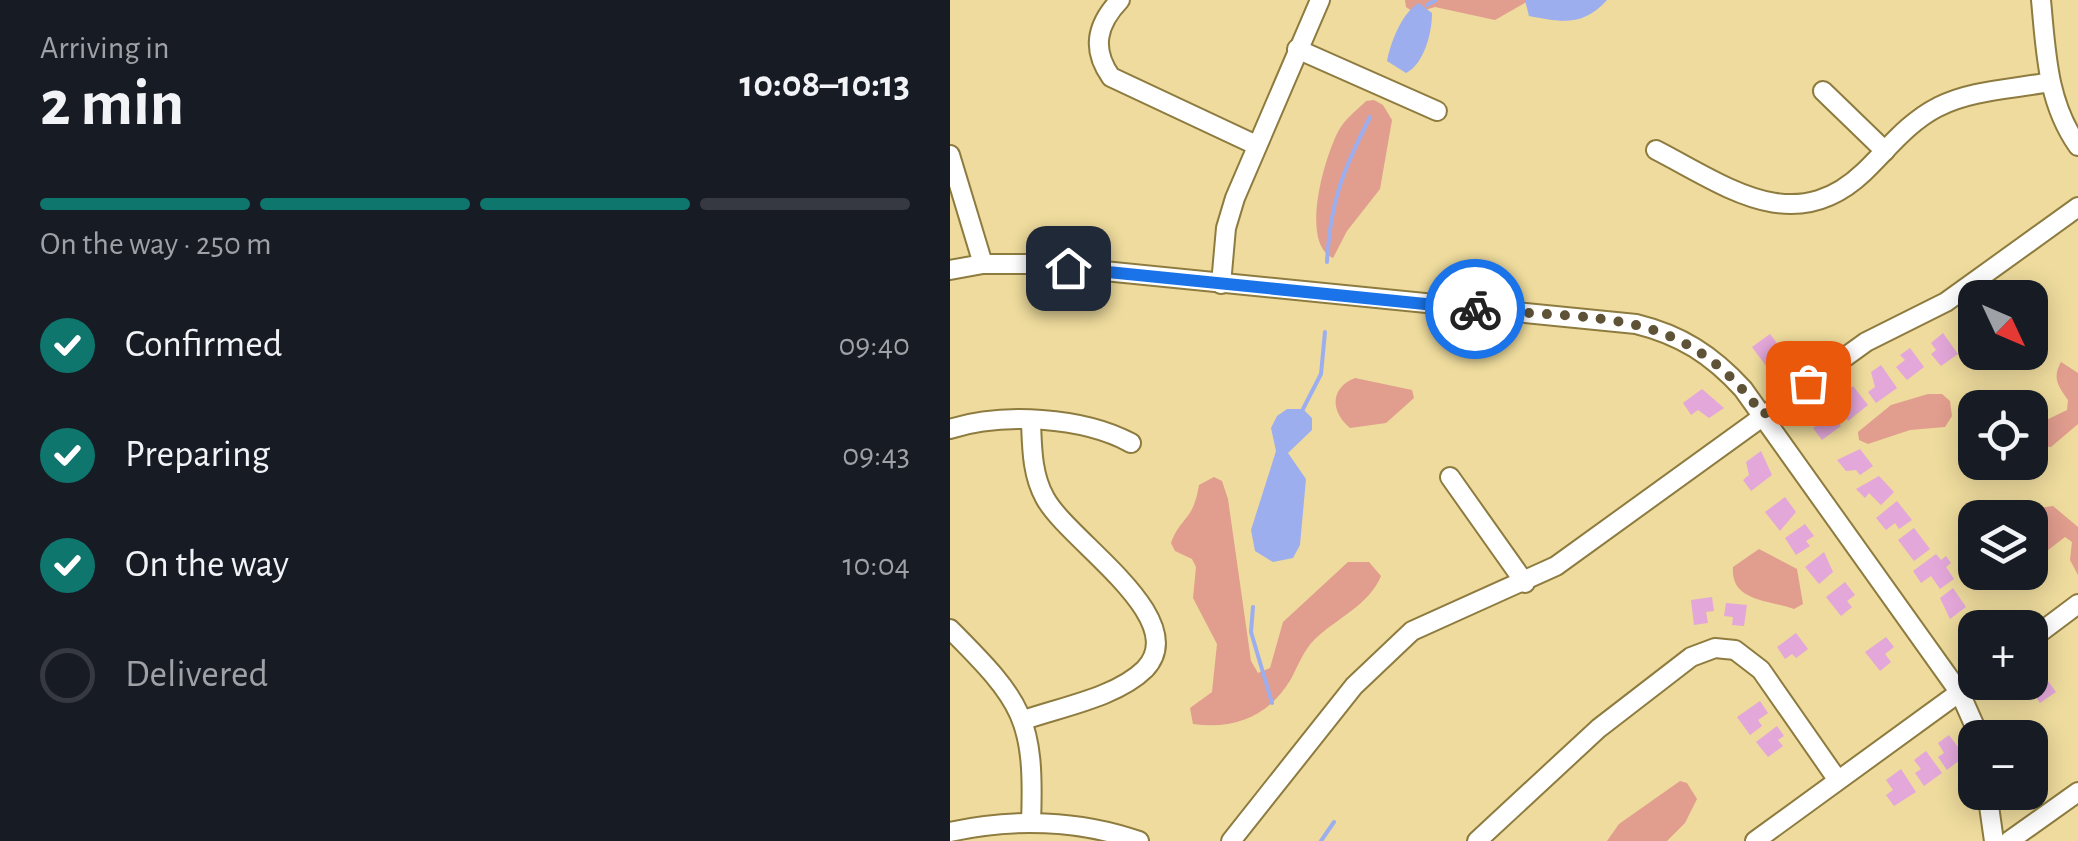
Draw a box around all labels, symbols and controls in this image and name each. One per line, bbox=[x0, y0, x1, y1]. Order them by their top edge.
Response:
text: Arriving in bbox=[40, 32, 169, 64]
text: 10:08–10:13 bbox=[740, 66, 910, 104]
text: 2 min bbox=[40, 72, 184, 137]
pin bbox=[1026, 226, 1111, 311]
text: On the way · 250 m bbox=[40, 228, 272, 260]
icon: home bbox=[1041, 241, 1096, 296]
courier bbox=[1425, 259, 1525, 359]
north arrow bbox=[1958, 280, 2048, 370]
map controls bbox=[1958, 280, 2048, 810]
icon: bike bbox=[1448, 282, 1503, 337]
icon: check bbox=[40, 318, 95, 373]
text: Confirmed bbox=[125, 326, 282, 364]
text: 09:40 bbox=[838, 329, 910, 361]
pin bbox=[1766, 341, 1851, 426]
icon: bag bbox=[1781, 356, 1836, 411]
button: locate bbox=[1958, 390, 2048, 480]
icon: check bbox=[40, 428, 95, 483]
text: Preparing bbox=[125, 436, 270, 474]
text: 09:43 bbox=[842, 439, 910, 471]
button: layers bbox=[1958, 500, 2048, 590]
icon: check bbox=[40, 538, 95, 593]
text: On the way bbox=[125, 546, 289, 584]
text: 10:04 bbox=[842, 549, 910, 581]
button: + bbox=[1958, 610, 2048, 700]
text: Delivered bbox=[125, 656, 268, 694]
button: − bbox=[1958, 720, 2048, 810]

